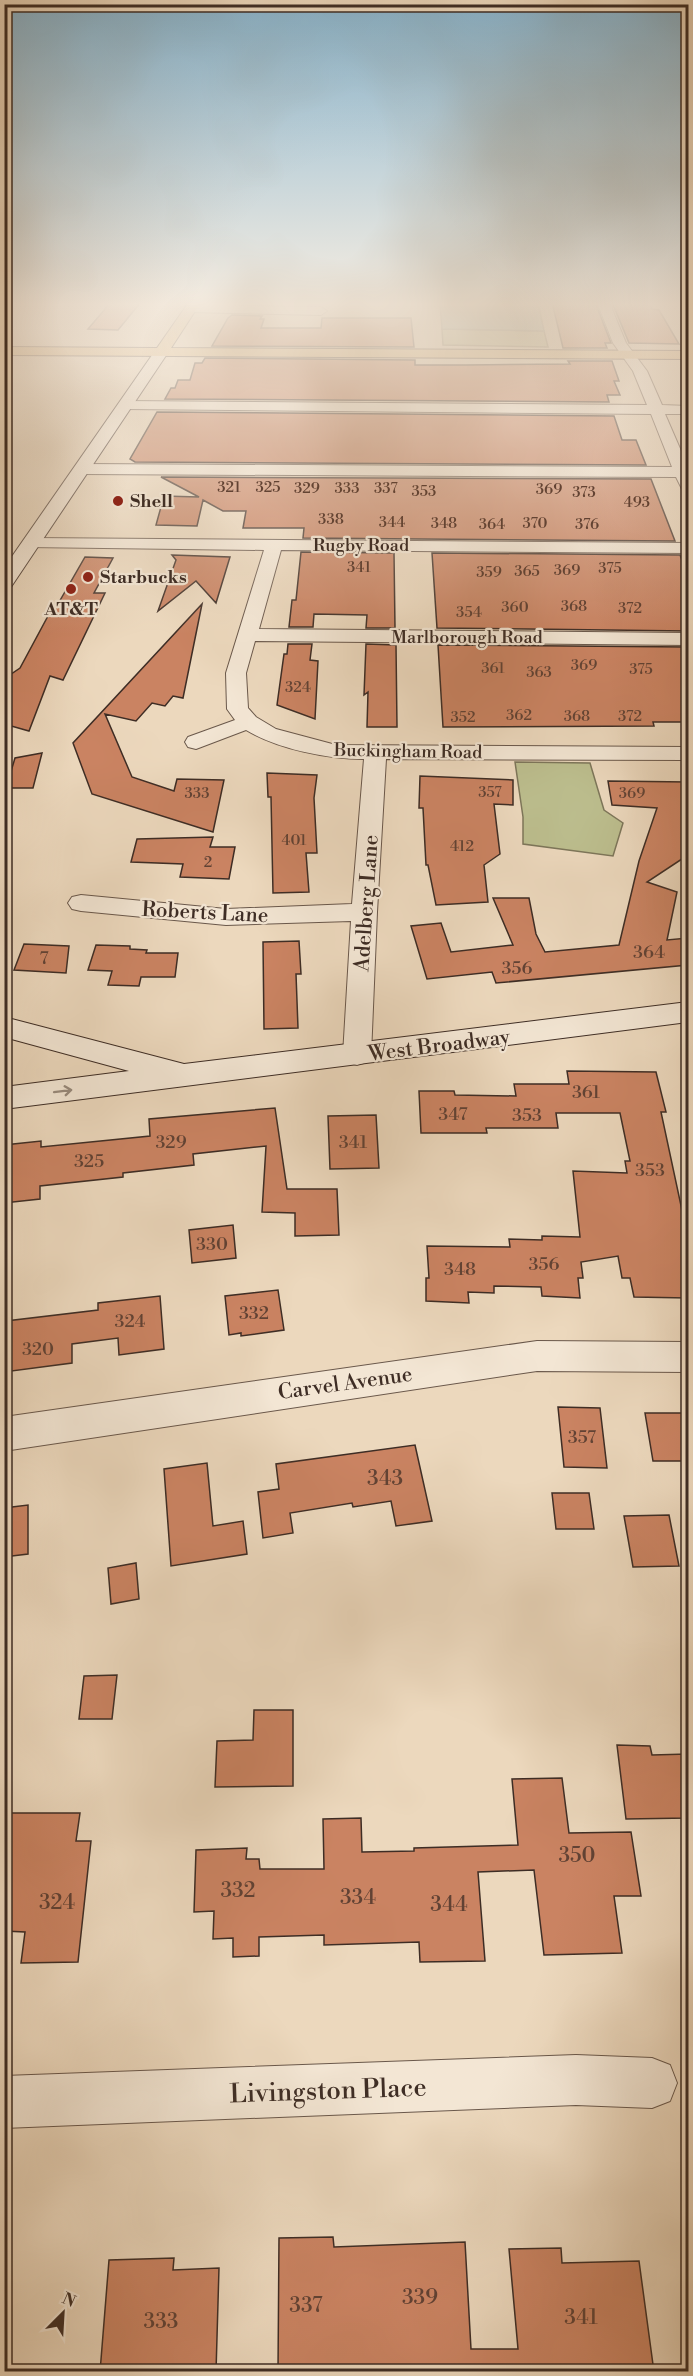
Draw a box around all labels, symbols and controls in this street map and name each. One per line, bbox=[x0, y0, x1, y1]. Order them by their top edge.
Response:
house number: 321 bbox=[217, 478, 241, 497]
house number: 325 bbox=[255, 478, 281, 497]
house number: 329 bbox=[294, 479, 320, 498]
house number: 333 bbox=[335, 479, 359, 498]
house number: 337 bbox=[374, 479, 398, 498]
house number: 369 bbox=[536, 480, 562, 499]
house number: 353 bbox=[412, 482, 436, 501]
house number: 373 bbox=[572, 483, 596, 502]
place label: Shell bbox=[130, 490, 173, 513]
house number: 493 bbox=[624, 493, 650, 512]
marker: Shell bbox=[111, 494, 125, 508]
house number: 338 bbox=[318, 510, 344, 529]
house number: 344 bbox=[379, 513, 405, 532]
house number: 348 bbox=[431, 514, 457, 533]
house number: 370 bbox=[522, 514, 548, 533]
house number: 364 bbox=[479, 515, 505, 534]
house number: 376 bbox=[575, 515, 599, 534]
street label: Rugby Road bbox=[313, 534, 410, 557]
house number: 341 bbox=[347, 558, 371, 577]
house number: 375 bbox=[598, 559, 622, 578]
house number: 369 bbox=[554, 561, 580, 580]
house number: 365 bbox=[514, 562, 540, 581]
house number: 359 bbox=[476, 563, 502, 582]
place label: Starbucks bbox=[100, 566, 187, 589]
marker: Starbucks bbox=[81, 570, 95, 584]
marker: AT&T bbox=[64, 582, 78, 596]
house number: 368 bbox=[561, 597, 587, 616]
place label: AT&T bbox=[43, 598, 98, 621]
house number: 360 bbox=[501, 598, 529, 617]
house number: 372 bbox=[618, 599, 642, 618]
house number: 354 bbox=[456, 603, 482, 622]
street label: Marlborough Road bbox=[391, 626, 544, 649]
house number: 369 bbox=[571, 656, 597, 675]
house number: 361 bbox=[481, 659, 505, 678]
house number: 375 bbox=[629, 660, 653, 679]
house number: 363 bbox=[526, 663, 552, 682]
house number: 324 bbox=[285, 678, 311, 697]
house number: 362 bbox=[506, 706, 532, 725]
house number: 368 bbox=[564, 707, 590, 726]
house number: 372 bbox=[618, 707, 642, 726]
house number: 352 bbox=[450, 708, 476, 727]
street label: Buckingham Road bbox=[333, 739, 483, 764]
house number: 357 bbox=[478, 783, 502, 802]
house number: 333 bbox=[185, 784, 209, 803]
house number: 369 bbox=[619, 784, 645, 803]
house number: 401 bbox=[282, 831, 307, 850]
street label: Adelberg Lane bbox=[349, 834, 385, 973]
house number: 412 bbox=[450, 837, 474, 856]
house number: 2 bbox=[204, 853, 212, 872]
street label: Roberts Lane bbox=[141, 897, 269, 929]
house number: 364 bbox=[633, 941, 665, 964]
house number: 7 bbox=[39, 947, 49, 970]
house number: 356 bbox=[502, 957, 532, 980]
street label: West Broadway bbox=[366, 1024, 512, 1068]
house number: 361 bbox=[572, 1081, 600, 1104]
one-way arrow bbox=[52, 1086, 72, 1097]
house number: 347 bbox=[438, 1103, 468, 1126]
house number: 353 bbox=[512, 1104, 542, 1127]
house number: 329 bbox=[155, 1131, 187, 1154]
house number: 341 bbox=[339, 1131, 368, 1154]
house number: 325 bbox=[74, 1150, 104, 1173]
house number: 353 bbox=[635, 1159, 665, 1182]
house number: 330 bbox=[196, 1233, 228, 1256]
house number: 356 bbox=[529, 1253, 559, 1276]
house number: 348 bbox=[444, 1258, 476, 1281]
house number: 332 bbox=[239, 1302, 269, 1325]
house number: 324 bbox=[114, 1310, 146, 1333]
house number: 320 bbox=[22, 1338, 54, 1361]
street label: Carvel Avenue bbox=[276, 1362, 414, 1406]
house number: 357 bbox=[568, 1426, 596, 1449]
house number: 343 bbox=[367, 1466, 403, 1492]
house number: 350 bbox=[558, 1843, 596, 1869]
house number: 332 bbox=[220, 1878, 256, 1904]
house number: 334 bbox=[340, 1885, 376, 1911]
house number: 324 bbox=[39, 1890, 75, 1916]
house number: 344 bbox=[430, 1892, 468, 1918]
street label: Livingston Place bbox=[229, 2072, 427, 2110]
north arrow bbox=[33, 2283, 93, 2343]
house number: 339 bbox=[402, 2285, 438, 2311]
text: N bbox=[59, 2289, 79, 2312]
house number: 337 bbox=[289, 2293, 323, 2319]
house number: 341 bbox=[564, 2305, 598, 2331]
house number: 333 bbox=[144, 2309, 178, 2335]

